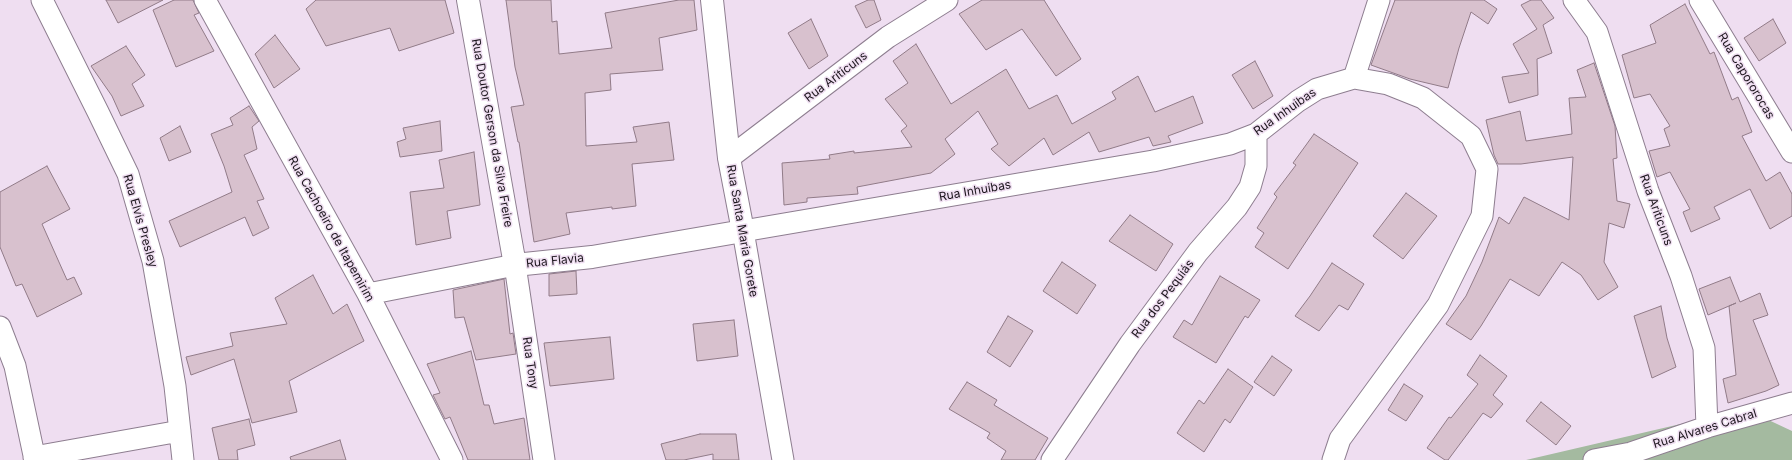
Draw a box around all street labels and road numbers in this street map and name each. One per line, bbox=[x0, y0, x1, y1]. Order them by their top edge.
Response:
street label: Rua Capororocas bbox=[1715, 30, 1777, 122]
street label: Rua Doutor Gerson da Silva Freire bbox=[468, 38, 516, 228]
street label: Rua Ariticuns bbox=[802, 49, 870, 105]
street label: Rua Inhuibas bbox=[1251, 85, 1319, 139]
street label: Rua Cachoeiro de Itapemirim bbox=[285, 154, 377, 304]
street label: Rua Santa Maria Gorete bbox=[723, 164, 761, 298]
street label: Rua Ariticuns bbox=[1636, 172, 1676, 248]
street label: Rua Elvis Presley bbox=[120, 173, 160, 269]
street label: Rua Inhuibas bbox=[938, 178, 1012, 204]
street label: Rua Flavia bbox=[525, 251, 585, 271]
street label: Rua dos Pequiás bbox=[1129, 257, 1197, 341]
street label: Rua Tony bbox=[519, 336, 541, 390]
street label: Rua Alvares Cabral bbox=[1651, 406, 1759, 452]

